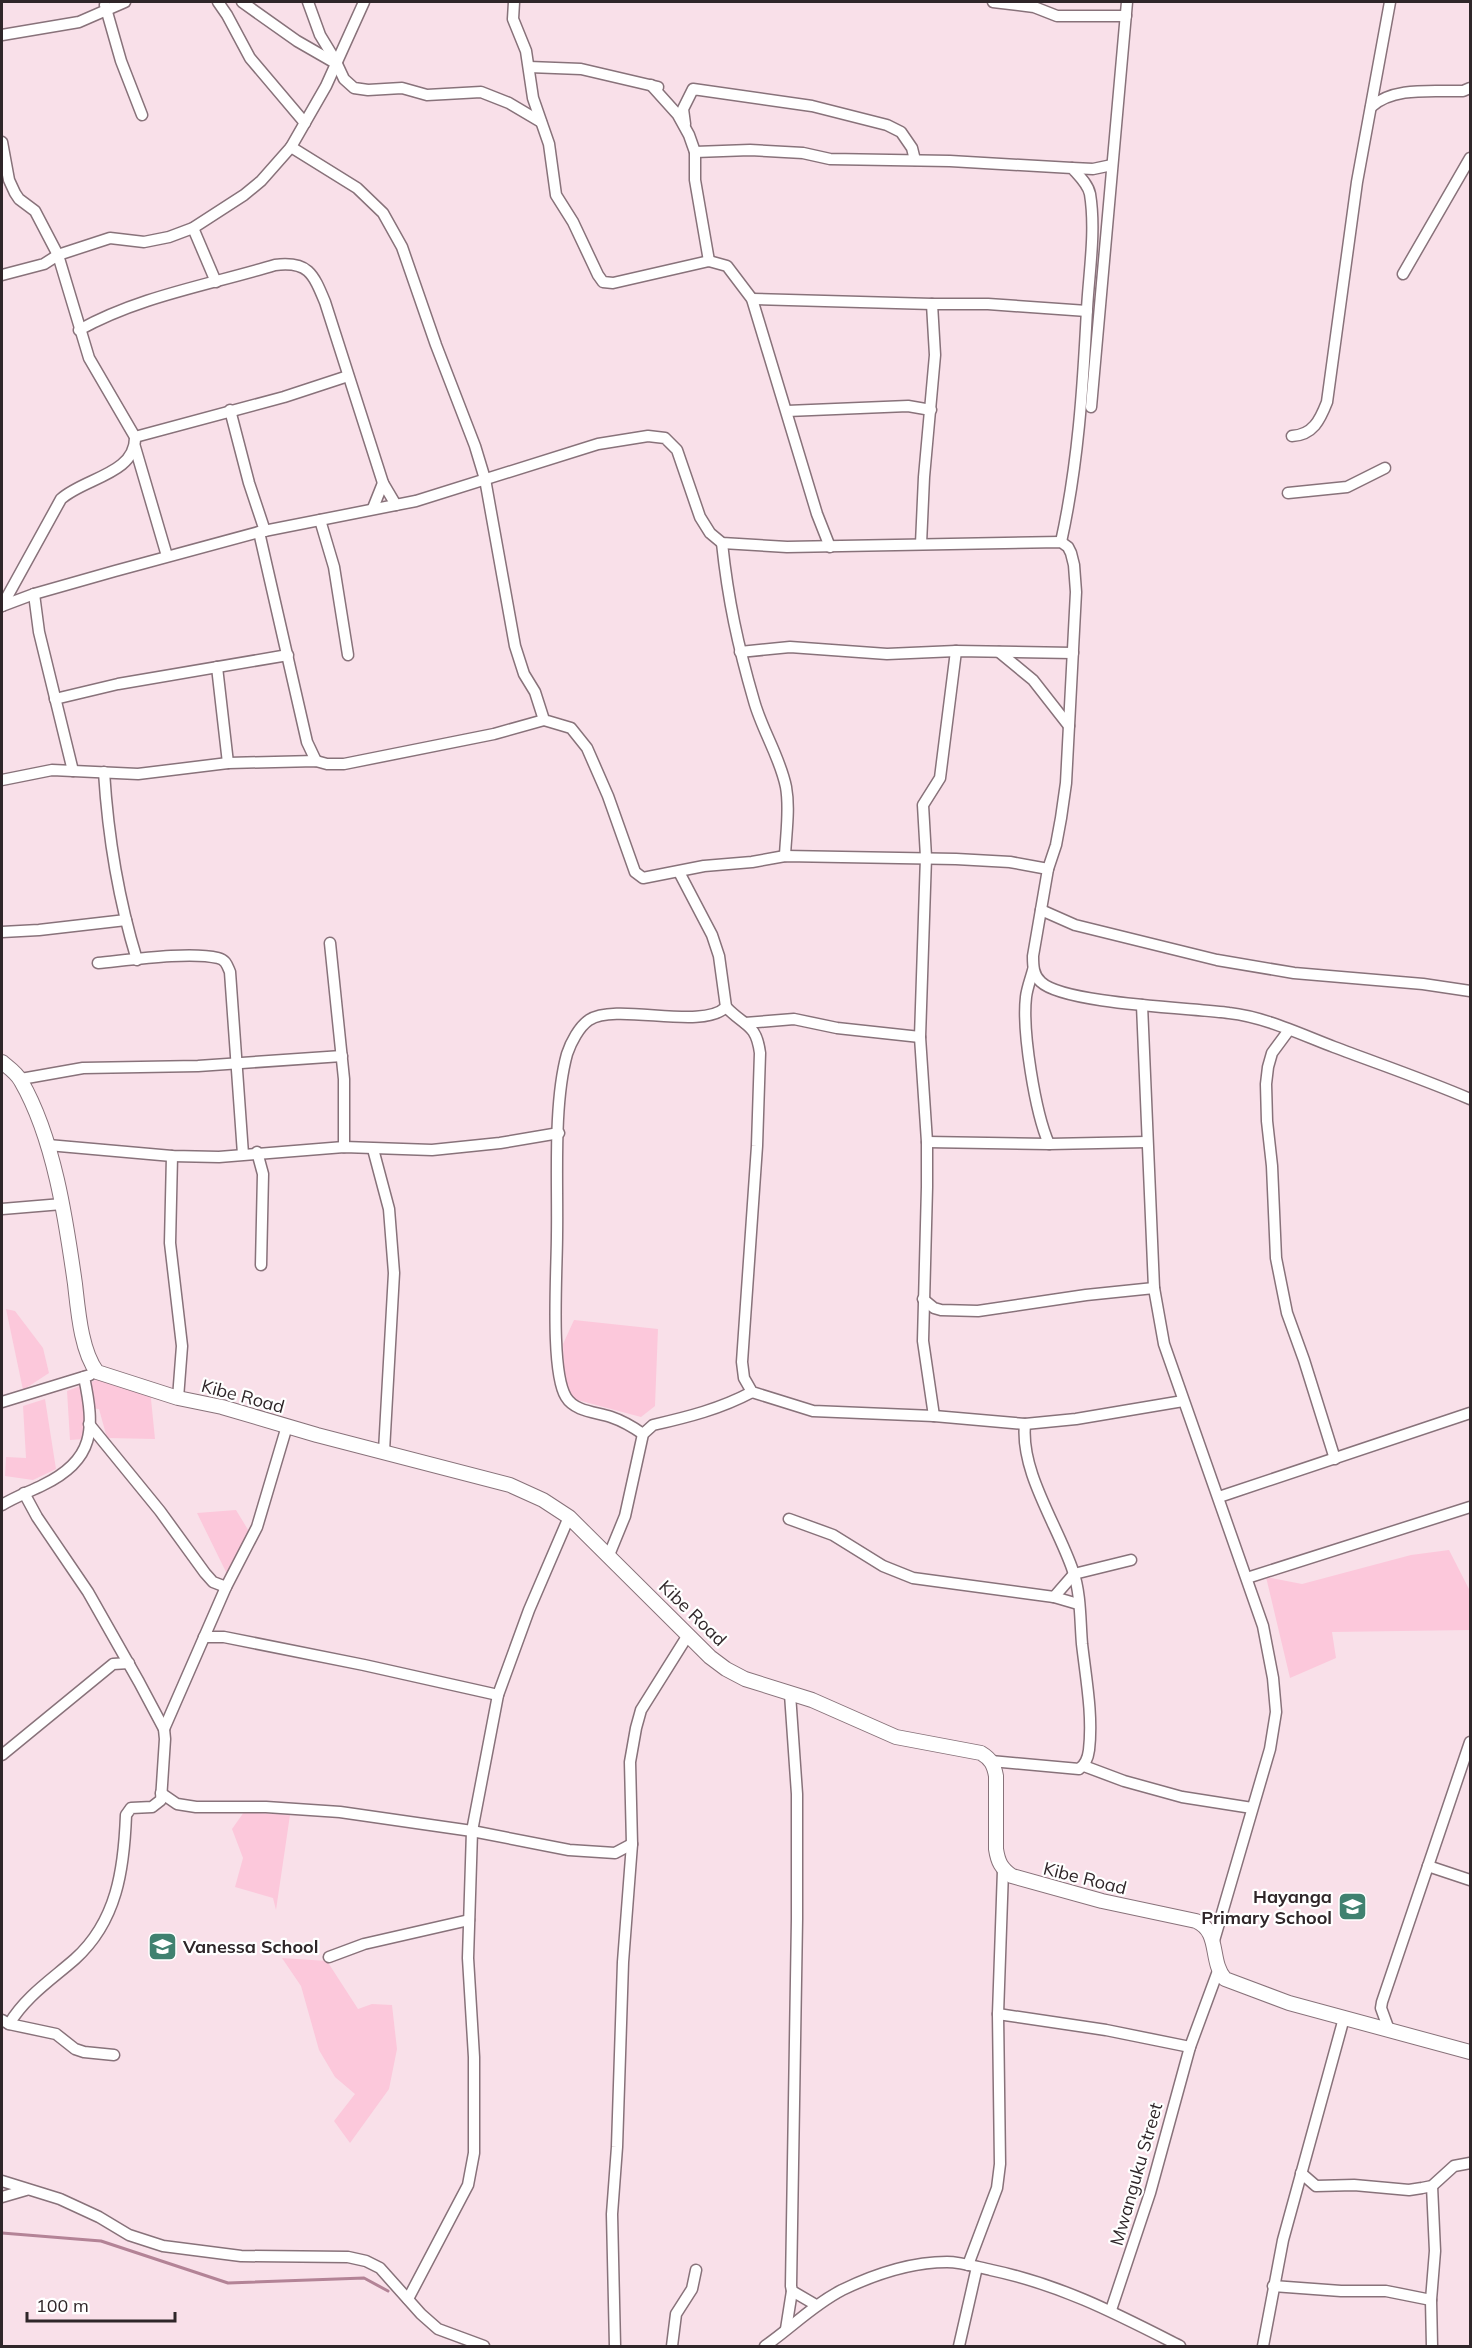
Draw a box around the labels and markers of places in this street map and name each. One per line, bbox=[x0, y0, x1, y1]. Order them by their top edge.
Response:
place label: Hayanga Primary School bbox=[1201, 1885, 1332, 1929]
school or university icon: Hayanga Primary School bbox=[1337, 1890, 1369, 1922]
school or university icon: Vanessa School bbox=[146, 1930, 178, 1962]
place label: Vanessa School bbox=[182, 1935, 318, 1958]

